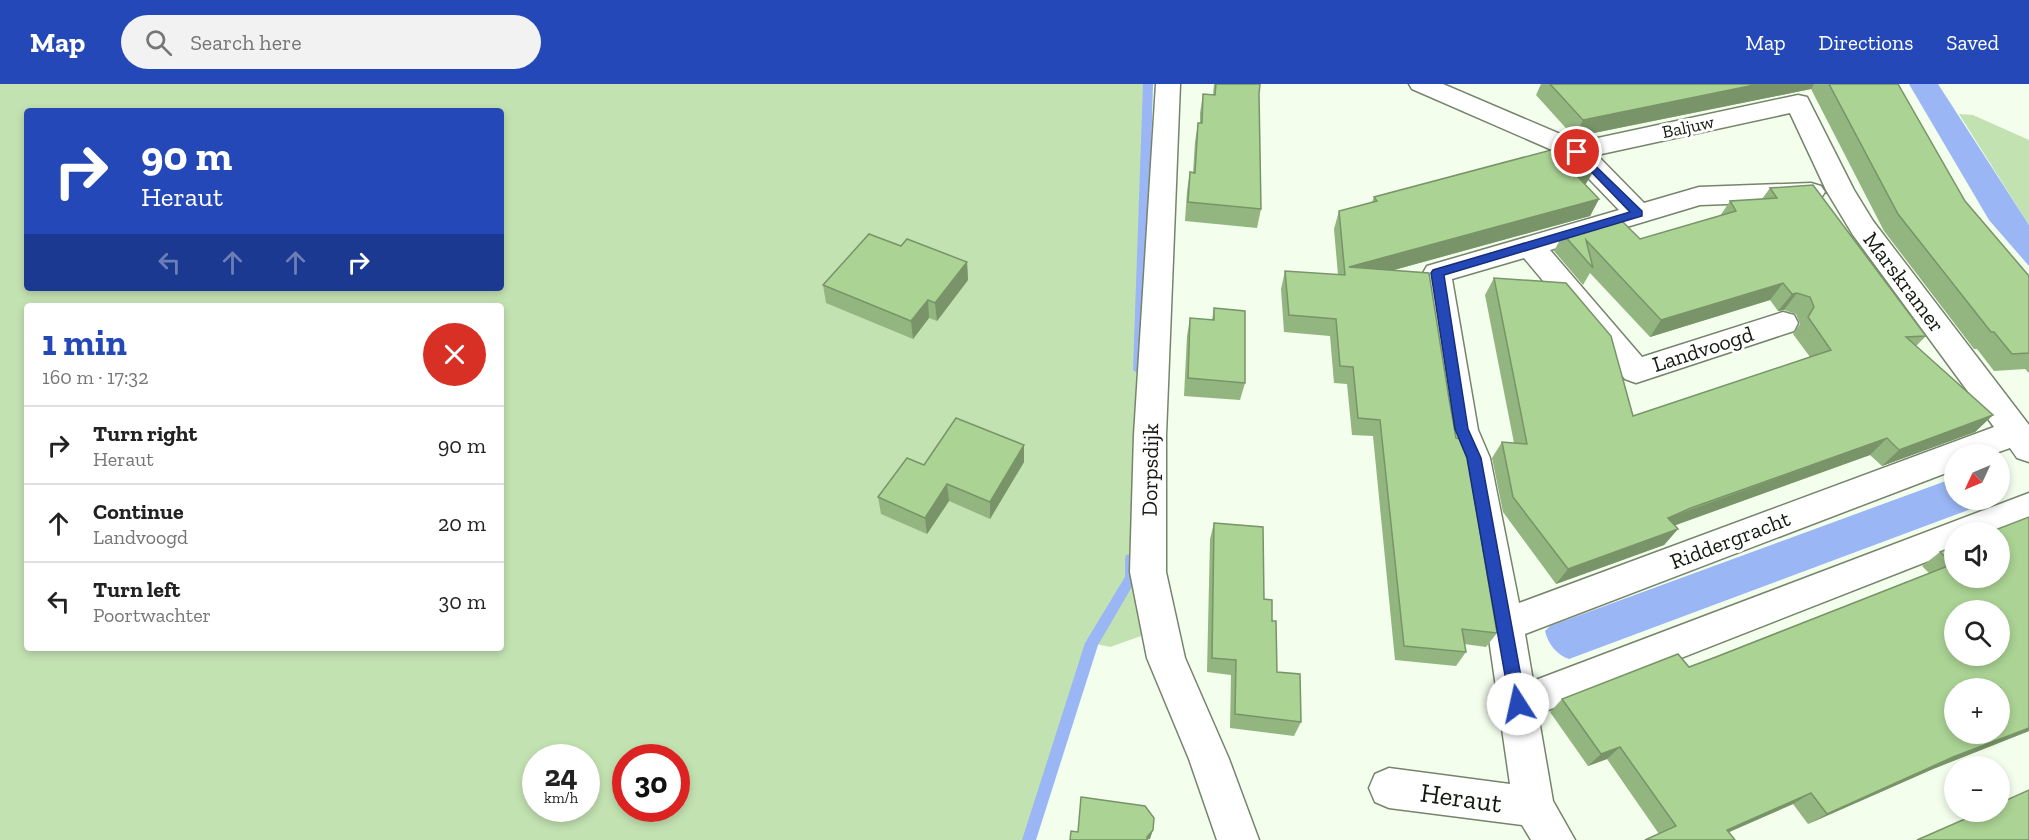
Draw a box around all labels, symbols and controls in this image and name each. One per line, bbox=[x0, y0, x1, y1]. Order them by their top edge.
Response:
search box bbox=[121, 15, 541, 69]
text: Map bbox=[30, 26, 85, 59]
icon: search bbox=[142, 26, 175, 59]
text: Search here bbox=[190, 29, 302, 56]
text: Map bbox=[1746, 30, 1786, 55]
text: Directions bbox=[1819, 30, 1913, 55]
text: Saved bbox=[1946, 30, 1999, 55]
street label: Baljuw bbox=[1660, 111, 1716, 143]
pin bbox=[1551, 126, 1602, 177]
text: 90 m bbox=[141, 130, 232, 181]
icon: right bbox=[42, 132, 120, 210]
icon: arrive bbox=[1560, 135, 1593, 168]
text: Heraut bbox=[141, 181, 223, 213]
street label: Marskramer bbox=[1858, 227, 1950, 337]
icon: left bbox=[153, 246, 186, 279]
icon: ahead bbox=[216, 246, 249, 279]
icon: ahead bbox=[279, 246, 312, 279]
icon: right bbox=[342, 246, 375, 279]
street label: Landvoogd bbox=[1649, 320, 1757, 378]
text: 1 min bbox=[42, 321, 127, 364]
button: close bbox=[423, 323, 486, 386]
text: 160 m · 17:32 bbox=[42, 365, 148, 389]
text: Turn right bbox=[93, 420, 197, 447]
street label: Dorpsdijk bbox=[1136, 423, 1164, 517]
icon: right bbox=[42, 429, 75, 462]
text: 90 m bbox=[438, 432, 486, 459]
north arrow bbox=[1944, 444, 2010, 510]
map controls bbox=[1944, 444, 2010, 822]
text: Heraut bbox=[93, 447, 154, 471]
text: Continue bbox=[93, 498, 184, 525]
street label: Riddergracht bbox=[1666, 505, 1794, 575]
icon: ahead bbox=[42, 507, 75, 540]
text: 20 m bbox=[438, 510, 486, 537]
button: sound bbox=[1944, 522, 2010, 588]
text: Landvoogd bbox=[93, 525, 188, 549]
text: Turn left bbox=[93, 576, 180, 603]
icon: left bbox=[42, 585, 75, 618]
text: 30 m bbox=[439, 588, 486, 615]
button: search bbox=[1944, 600, 2010, 666]
text: Poortwachter bbox=[93, 603, 211, 627]
position arrow bbox=[1486, 672, 1550, 736]
button: + bbox=[1944, 678, 2010, 744]
speed limit sign: 30 bbox=[612, 744, 690, 822]
button: − bbox=[1944, 756, 2010, 822]
text: 24 bbox=[544, 758, 578, 794]
street label: Heraut bbox=[1418, 776, 1504, 820]
text: km/h bbox=[544, 789, 578, 807]

